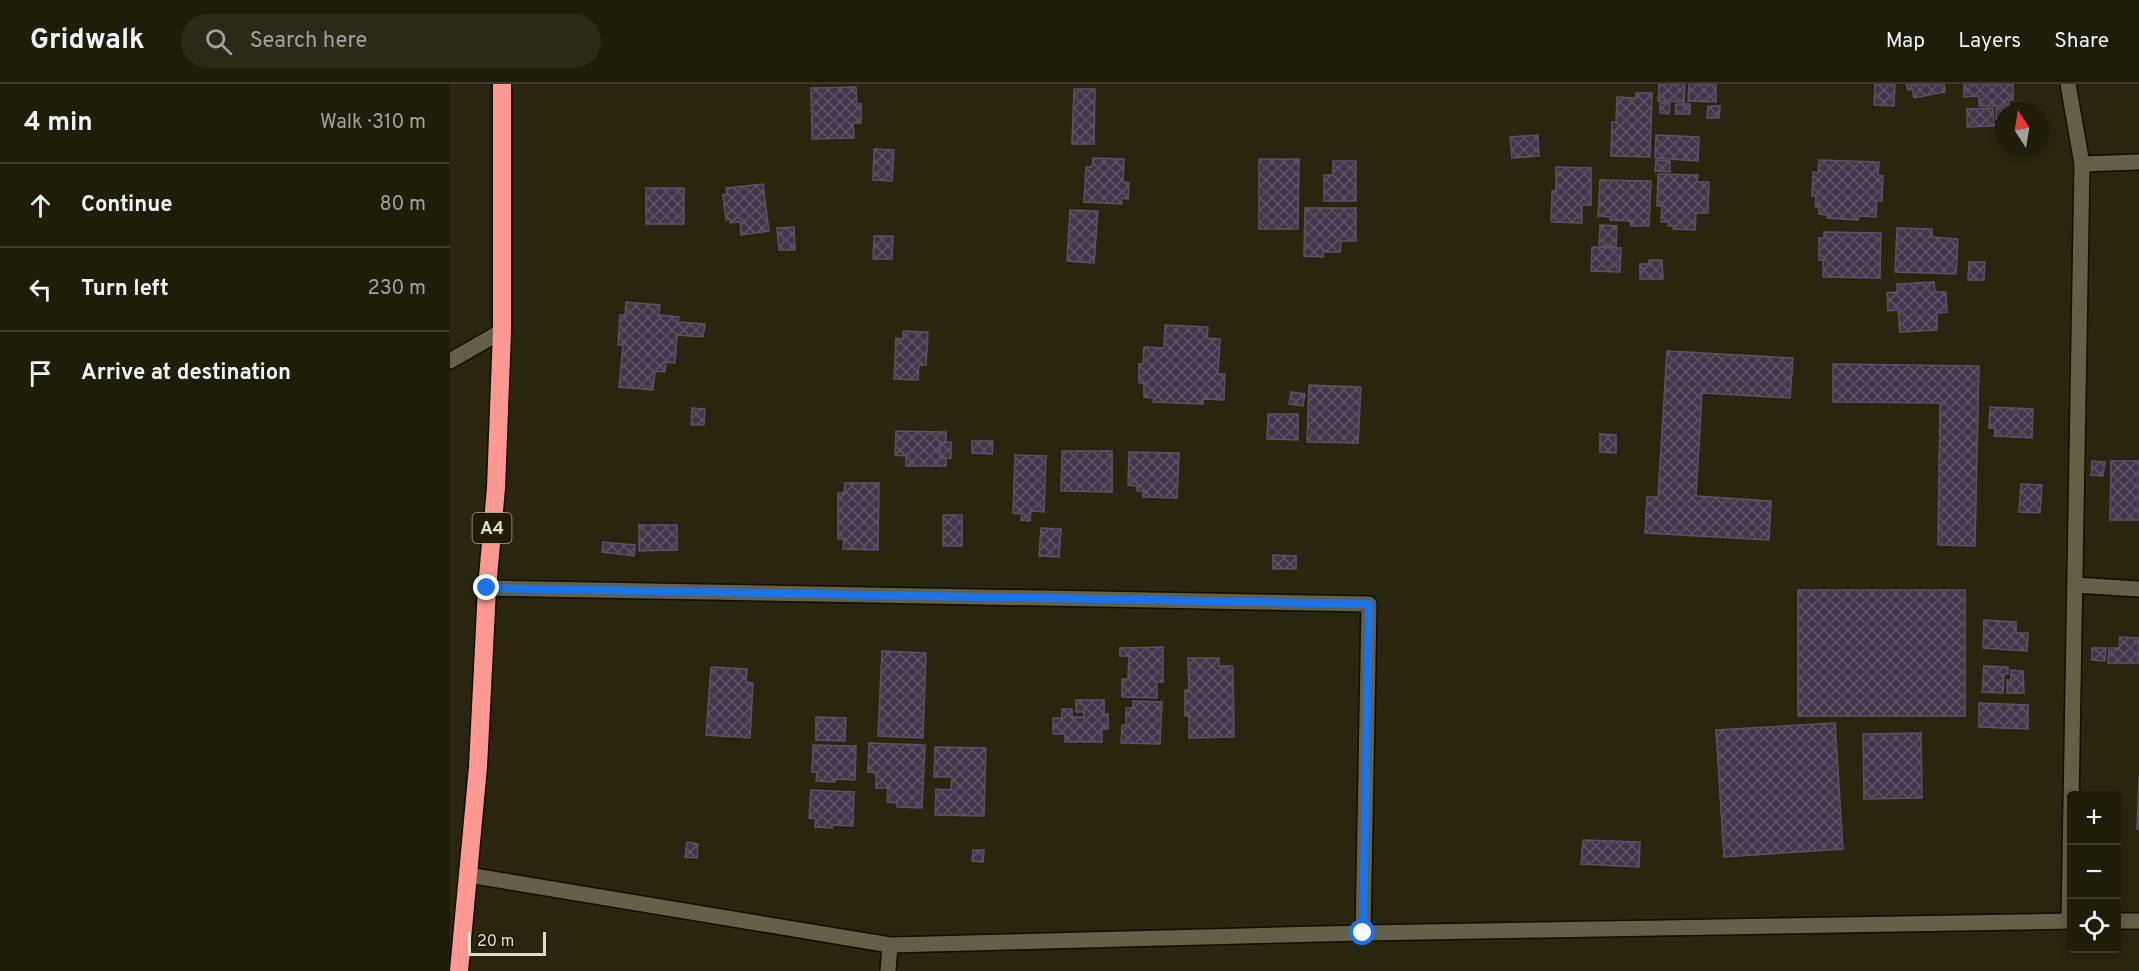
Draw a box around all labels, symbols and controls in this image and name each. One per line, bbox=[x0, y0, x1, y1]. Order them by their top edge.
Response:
search box bbox=[181, 14, 601, 68]
text: Gridwalk bbox=[30, 23, 145, 59]
icon: search bbox=[202, 25, 235, 58]
text: Search here bbox=[250, 28, 367, 55]
text: Map bbox=[1886, 28, 1925, 55]
text: Layers bbox=[1958, 28, 2021, 55]
text: Share bbox=[2054, 28, 2109, 55]
north arrow bbox=[1995, 102, 2049, 156]
text: 4 min bbox=[24, 107, 93, 140]
text: Walk · 310 m bbox=[320, 110, 426, 136]
icon: ahead bbox=[24, 189, 57, 222]
text: Continue bbox=[81, 192, 172, 219]
text: 80 m bbox=[380, 192, 426, 218]
icon: left bbox=[24, 273, 57, 306]
text: Turn left bbox=[81, 276, 169, 303]
text: 230 m bbox=[367, 276, 426, 302]
icon: arrive bbox=[24, 357, 57, 390]
text: Arrive at destination bbox=[81, 360, 291, 387]
road number: A4 bbox=[472, 513, 512, 543]
route end bbox=[473, 574, 499, 600]
map controls bbox=[2067, 791, 2121, 953]
button: + bbox=[2067, 791, 2121, 845]
button: − bbox=[2067, 845, 2121, 899]
button: locate bbox=[2067, 899, 2121, 953]
route start bbox=[1349, 919, 1375, 945]
scale bar bbox=[468, 929, 546, 956]
text: 20 m bbox=[477, 932, 514, 952]

